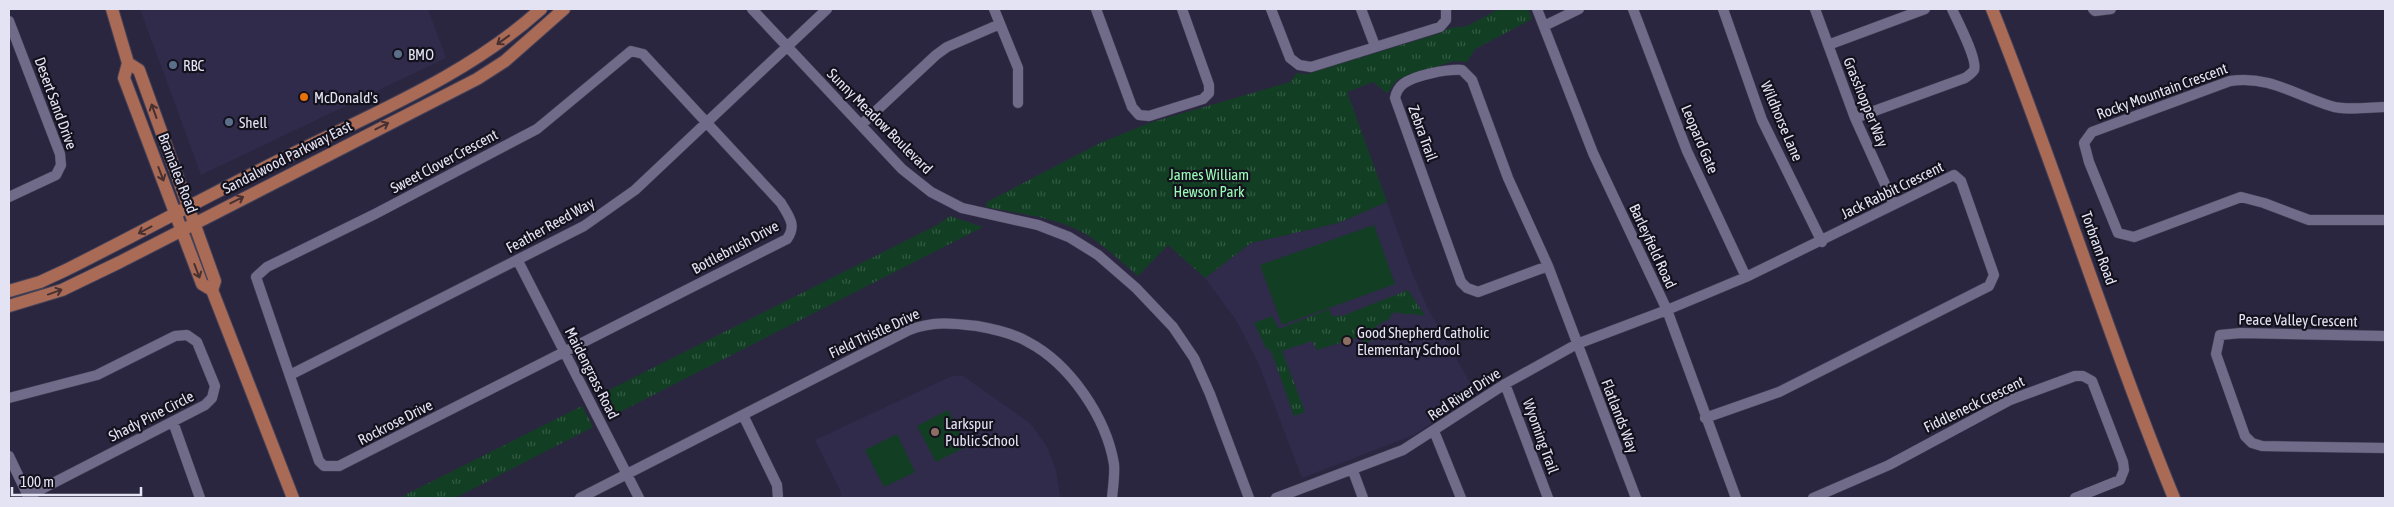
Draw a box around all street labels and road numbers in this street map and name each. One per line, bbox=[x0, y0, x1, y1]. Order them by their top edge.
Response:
street label: Desert Sand Drive bbox=[31, 55, 81, 152]
street label: Grasshopper Way bbox=[1840, 55, 1892, 149]
street label: Rocky Mountain Crescent bbox=[2094, 59, 2230, 123]
street label: Sunny Meadow Boulevard bbox=[824, 65, 936, 177]
street label: Wildhorse Lane bbox=[1758, 79, 1807, 164]
street label: Leopard Gate bbox=[1678, 102, 1722, 176]
street label: Zebra Trail bbox=[1405, 103, 1441, 163]
street label: Sandalwood Parkway East bbox=[220, 117, 354, 197]
street label: Sweet Clover Crescent bbox=[388, 126, 500, 196]
street label: Bramalea Road bbox=[155, 131, 201, 215]
street label: Jack Rabbit Crescent bbox=[1838, 158, 1946, 222]
street label: Feather Reed Way bbox=[503, 194, 597, 256]
street label: Barleyfield Road bbox=[1626, 201, 1680, 291]
street label: Torbram Road bbox=[2078, 209, 2120, 287]
street label: Bottlebrush Drive bbox=[689, 217, 782, 277]
street label: Field Thistle Drive bbox=[826, 305, 922, 361]
street label: Peace Valley Crescent bbox=[2238, 310, 2358, 330]
street label: Maidengrass Road bbox=[562, 324, 622, 422]
street label: Red River Drive bbox=[1425, 364, 1503, 424]
street label: Fiddleneck Crescent bbox=[1921, 372, 2027, 436]
street label: Flatlands Way bbox=[1598, 377, 1642, 455]
street label: Shady Pine Circle bbox=[106, 387, 197, 445]
street label: Rockrose Drive bbox=[355, 396, 435, 448]
street label: Wyoming Trail bbox=[1520, 396, 1562, 476]

